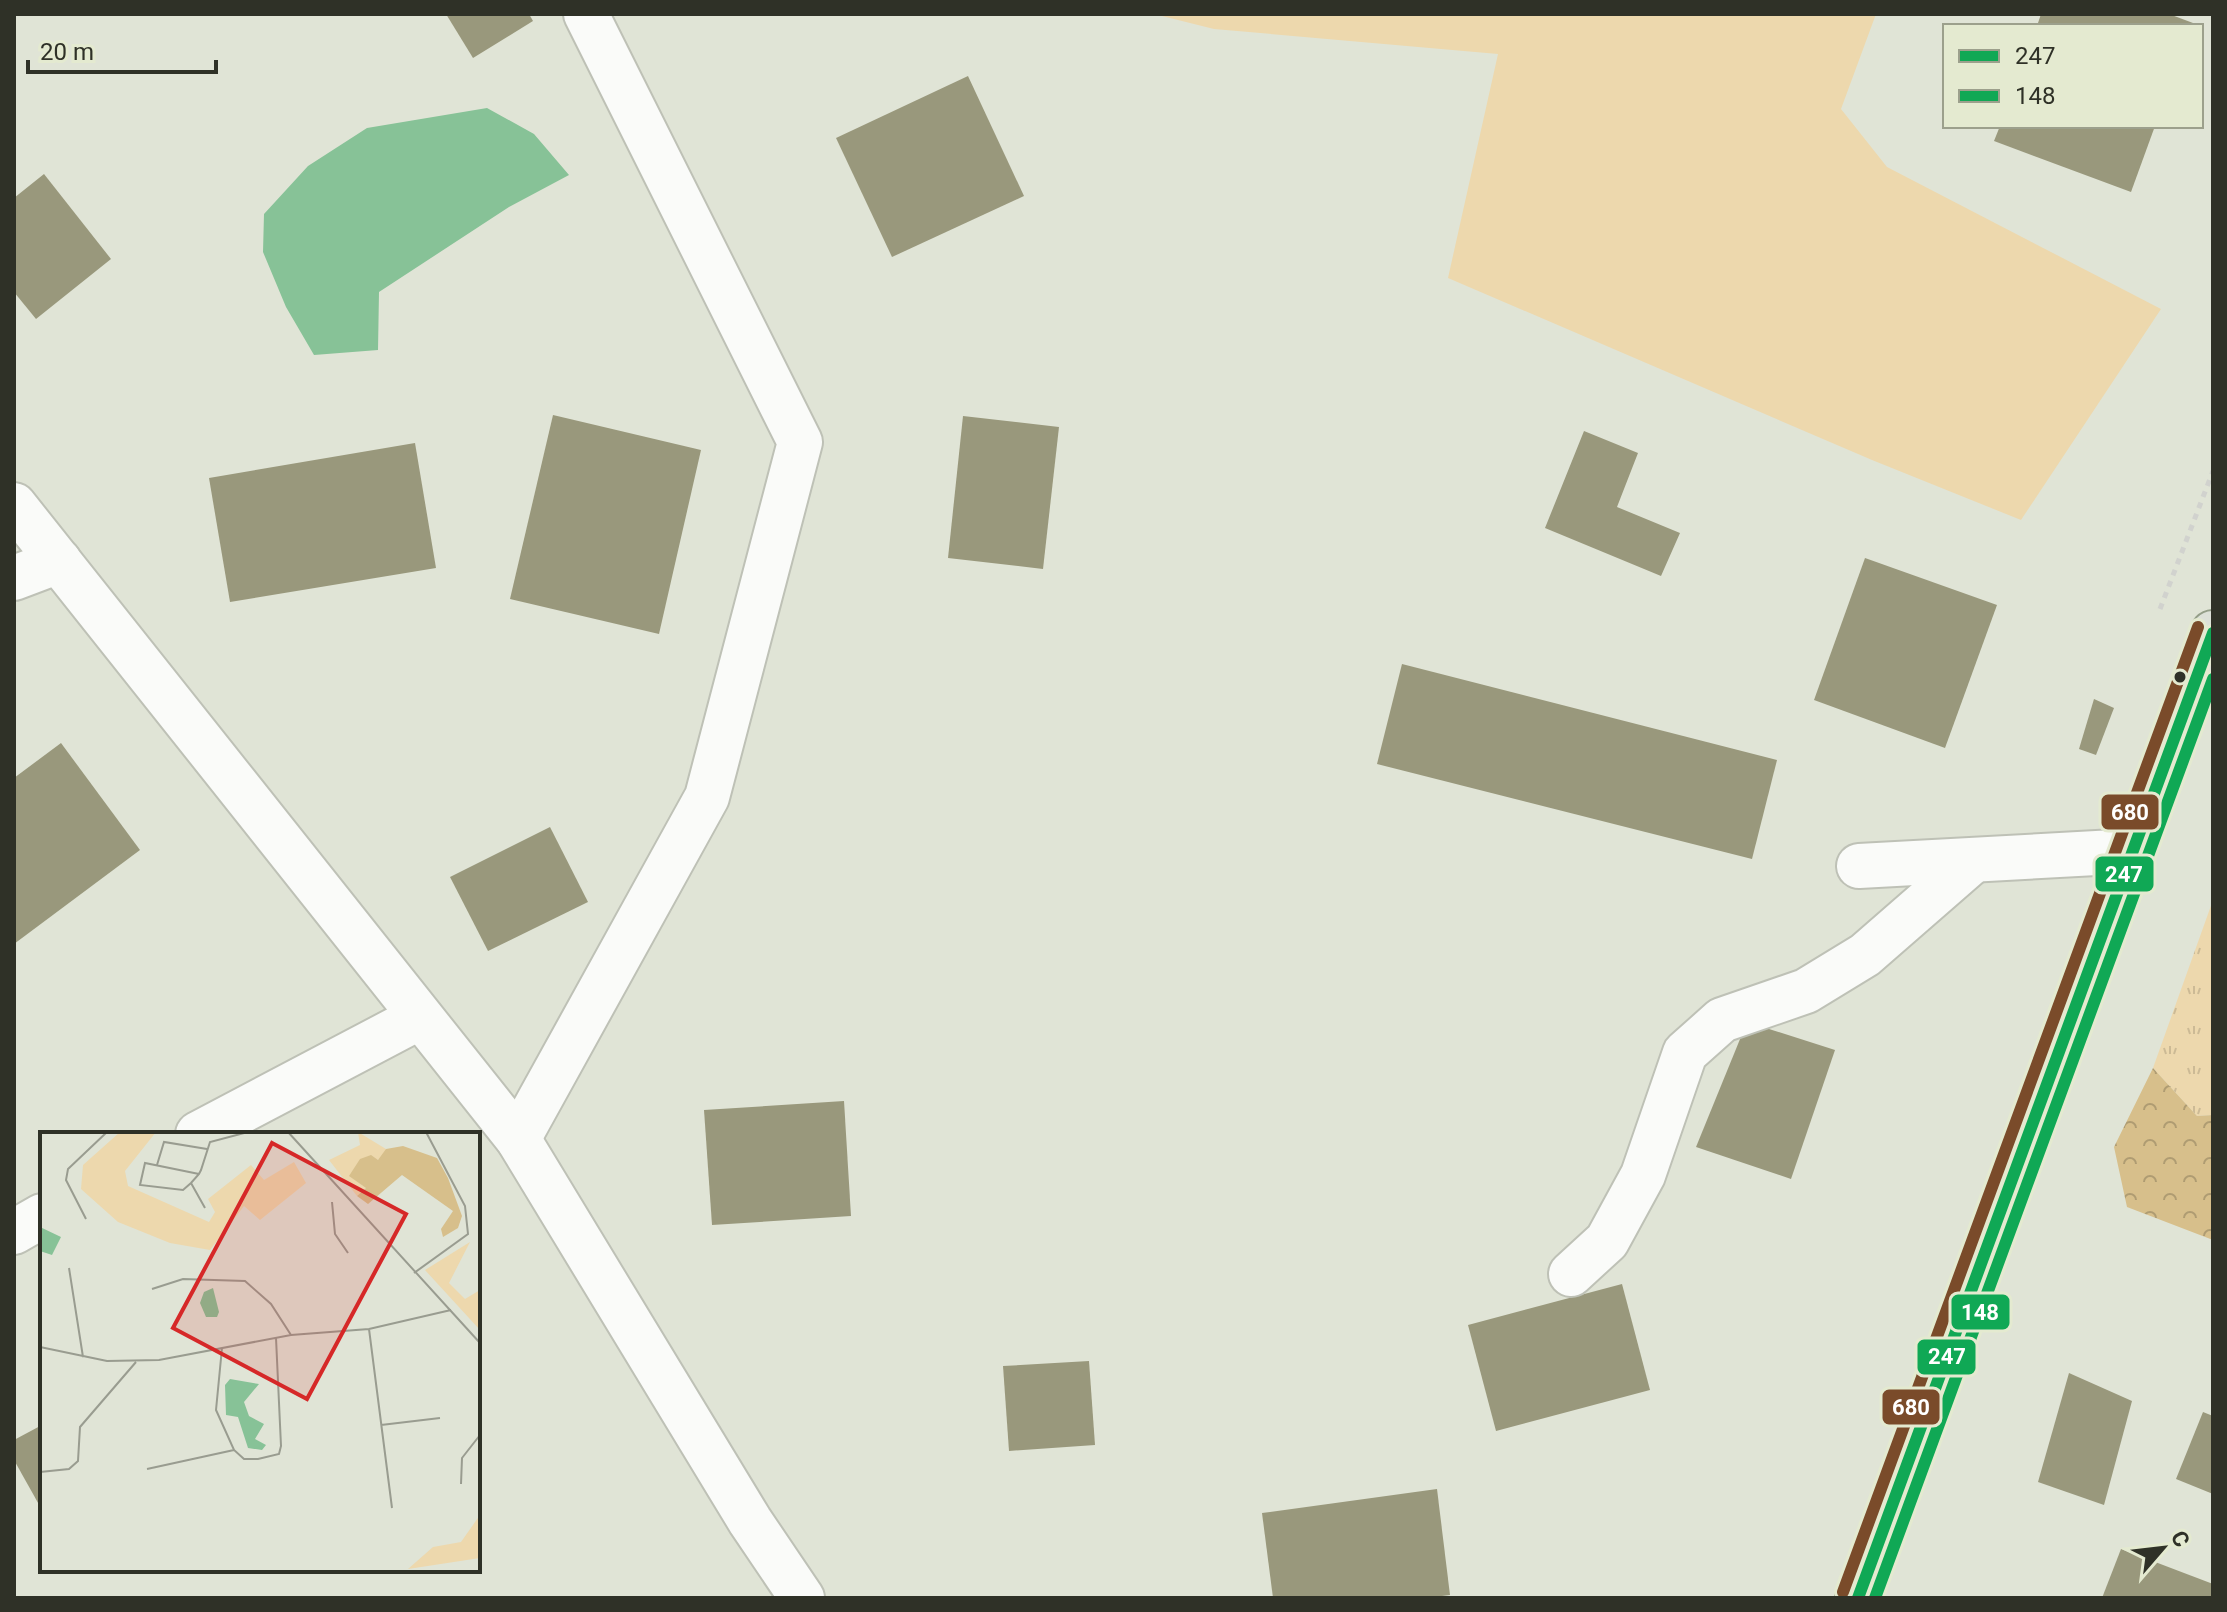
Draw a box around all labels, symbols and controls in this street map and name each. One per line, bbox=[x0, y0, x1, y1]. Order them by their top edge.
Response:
scale bar bbox=[28, 24, 216, 74]
legend bbox=[1943, 24, 2203, 128]
text: 20 m bbox=[40, 38, 94, 66]
text: 247 bbox=[2015, 42, 2055, 70]
text: 148 bbox=[2015, 82, 2055, 110]
unlabelled marker bbox=[2172, 669, 2188, 685]
line badge: 680 bbox=[2100, 793, 2160, 831]
text: 680 bbox=[2111, 800, 2149, 825]
line badge: 247 bbox=[2094, 855, 2155, 893]
text: 247 bbox=[2105, 862, 2143, 887]
inset map bbox=[40, 1132, 480, 1572]
line badge: 148 bbox=[1950, 1293, 2011, 1331]
text: 148 bbox=[1961, 1300, 1999, 1325]
line badge: 247 bbox=[1916, 1338, 1977, 1376]
text: 247 bbox=[1928, 1344, 1966, 1369]
line badge: 680 bbox=[1881, 1388, 1941, 1426]
text: 680 bbox=[1892, 1395, 1930, 1420]
north arrow bbox=[2123, 1508, 2203, 1588]
text: С bbox=[2166, 1527, 2195, 1551]

